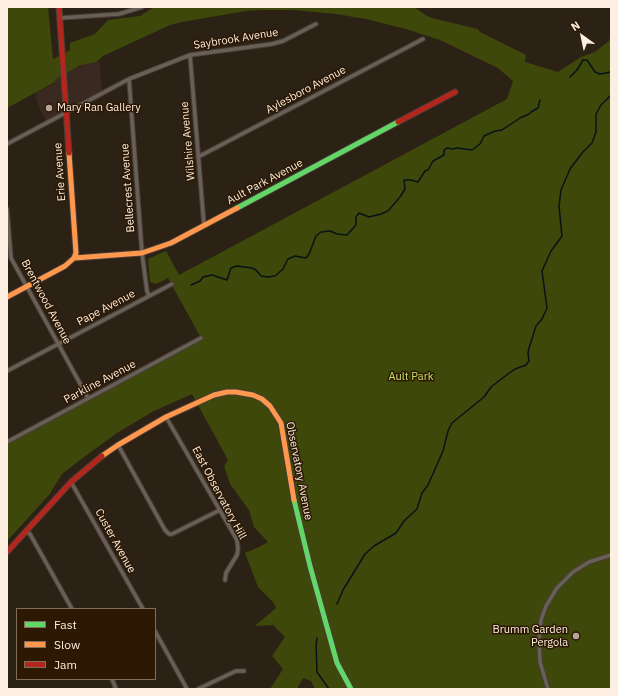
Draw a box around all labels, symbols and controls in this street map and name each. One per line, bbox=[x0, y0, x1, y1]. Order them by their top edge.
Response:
north arrow bbox=[562, 16, 602, 56]
text: N bbox=[568, 18, 583, 34]
street label: Saybrook Avenue bbox=[193, 26, 279, 52]
street label: Aylesboro Avenue bbox=[264, 63, 348, 117]
place label: Mary Ran Gallery bbox=[57, 101, 141, 115]
street label: Wilshire Avenue bbox=[178, 101, 198, 181]
marker: Mary Ran Gallery bbox=[44, 103, 54, 113]
street label: Erie Avenue bbox=[51, 142, 69, 202]
street label: Bellecrest Avenue bbox=[118, 143, 138, 233]
street label: Ault Park Avenue bbox=[225, 156, 305, 208]
street label: Brentwood Avenue bbox=[18, 258, 74, 346]
street label: Pape Avenue bbox=[75, 287, 137, 329]
street label: Parkline Avenue bbox=[62, 357, 138, 407]
park label: Ault Park bbox=[389, 370, 433, 384]
street label: Observatory Avenue bbox=[283, 421, 315, 521]
street label: East Observatory Hill bbox=[189, 444, 249, 542]
street label: Custer Avenue bbox=[92, 506, 138, 576]
legend bbox=[16, 608, 156, 680]
text: Fast bbox=[54, 617, 77, 632]
place label: Brumm Garden Pergola bbox=[493, 623, 568, 649]
marker: Brumm Garden Pergola bbox=[571, 631, 581, 641]
text: Slow bbox=[54, 637, 80, 652]
text: Jam bbox=[54, 657, 77, 672]

